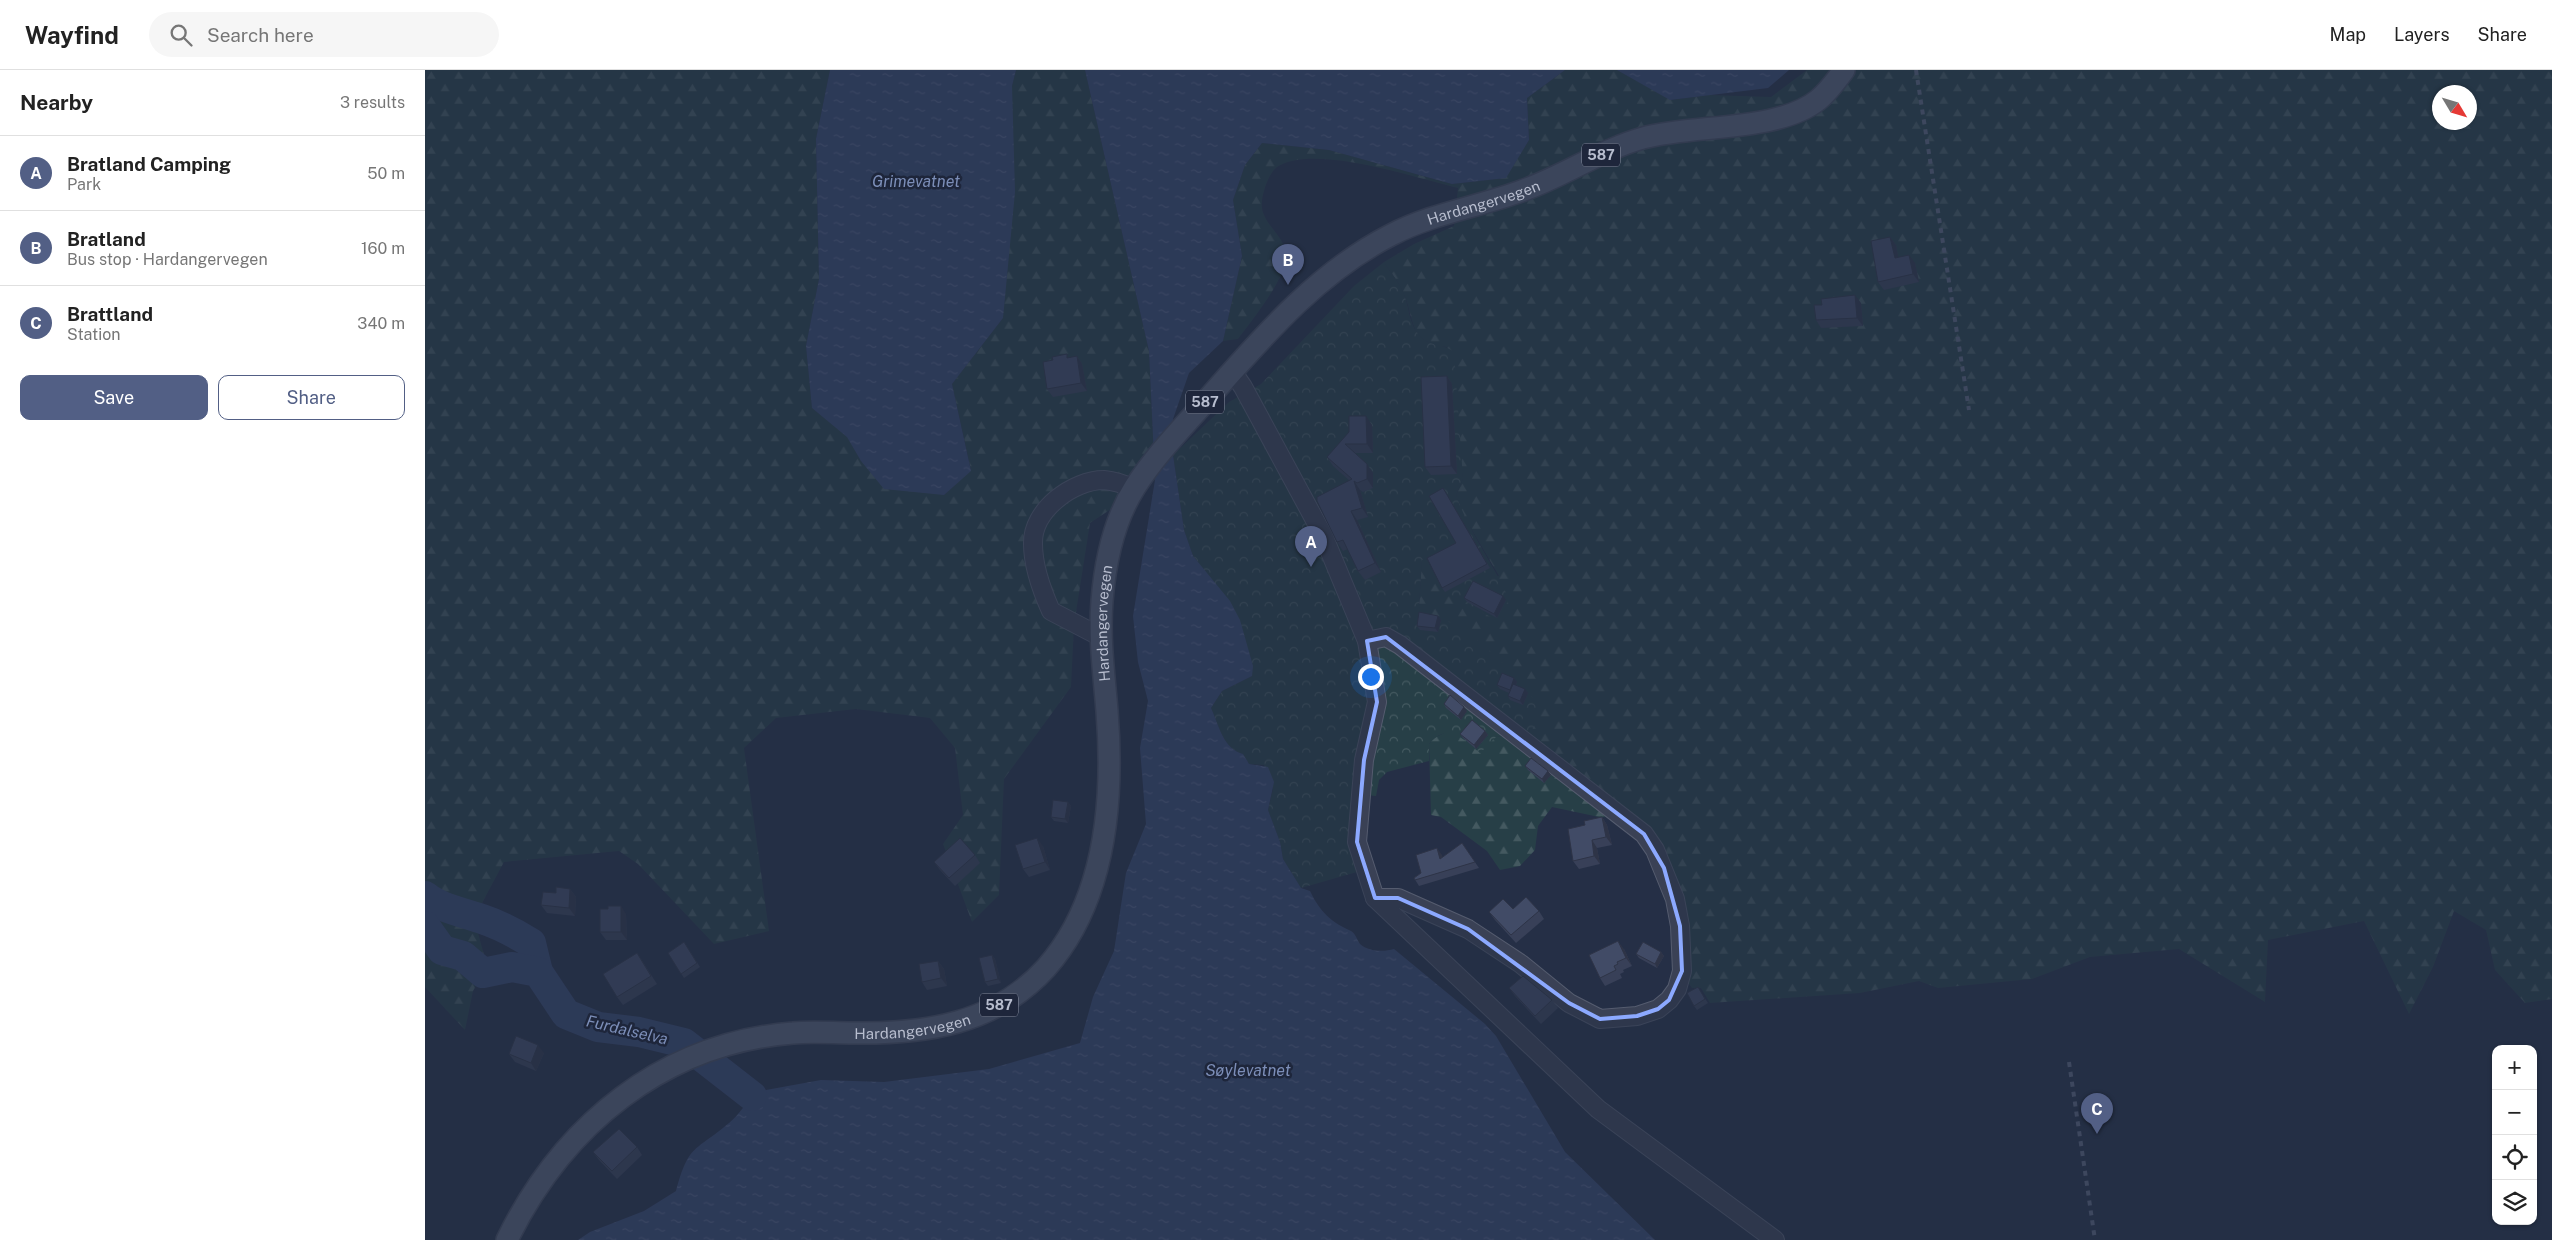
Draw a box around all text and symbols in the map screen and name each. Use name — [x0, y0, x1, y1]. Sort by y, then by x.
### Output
search box — [149, 12, 499, 57]
text: Wayfind — [25, 21, 119, 49]
icon: search — [167, 21, 195, 49]
text: Search here — [207, 24, 314, 46]
text: Map — [2330, 24, 2366, 45]
text: Layers — [2394, 24, 2450, 45]
text: Share — [2478, 24, 2527, 45]
north arrow — [2432, 85, 2477, 130]
text: Nearby — [20, 90, 93, 115]
text: 3 results — [340, 93, 405, 112]
road number: 587 — [1582, 144, 1620, 166]
text: Bratland Camping — [67, 153, 231, 175]
text: A — [30, 164, 42, 183]
text: 50 m — [367, 164, 405, 183]
water label: Grimevatnet — [872, 172, 960, 191]
text: Park — [67, 175, 101, 194]
street label: Hardangervegen — [1425, 176, 1542, 228]
text: Bratland — [67, 228, 146, 250]
text: B — [31, 239, 41, 258]
text: 160 m — [361, 239, 405, 258]
pin: B — [1272, 244, 1304, 285]
text: Bus stop · Hardangervegen — [67, 250, 268, 269]
text: Brattland — [67, 303, 153, 325]
text: C — [30, 314, 42, 333]
text: 340 m — [357, 314, 405, 333]
text: Station — [67, 325, 121, 344]
button: Save — [20, 375, 208, 420]
button: Share — [218, 375, 405, 420]
road number: 587 — [1186, 391, 1224, 414]
pin: A — [1295, 526, 1327, 567]
street label: Hardangervegen — [1093, 564, 1115, 682]
your location — [1358, 664, 1384, 690]
road number: 587 — [980, 994, 1018, 1016]
street label: Hardangervegen — [854, 1010, 973, 1042]
water label: Furdalselva — [584, 1011, 670, 1049]
map controls — [2492, 1045, 2537, 1225]
button: + — [2492, 1045, 2537, 1090]
water label: Søylevatnet — [1205, 1061, 1291, 1080]
button: − — [2492, 1090, 2537, 1135]
pin: C — [2081, 1093, 2113, 1134]
button: locate — [2492, 1135, 2537, 1180]
button: layers — [2492, 1180, 2537, 1225]

